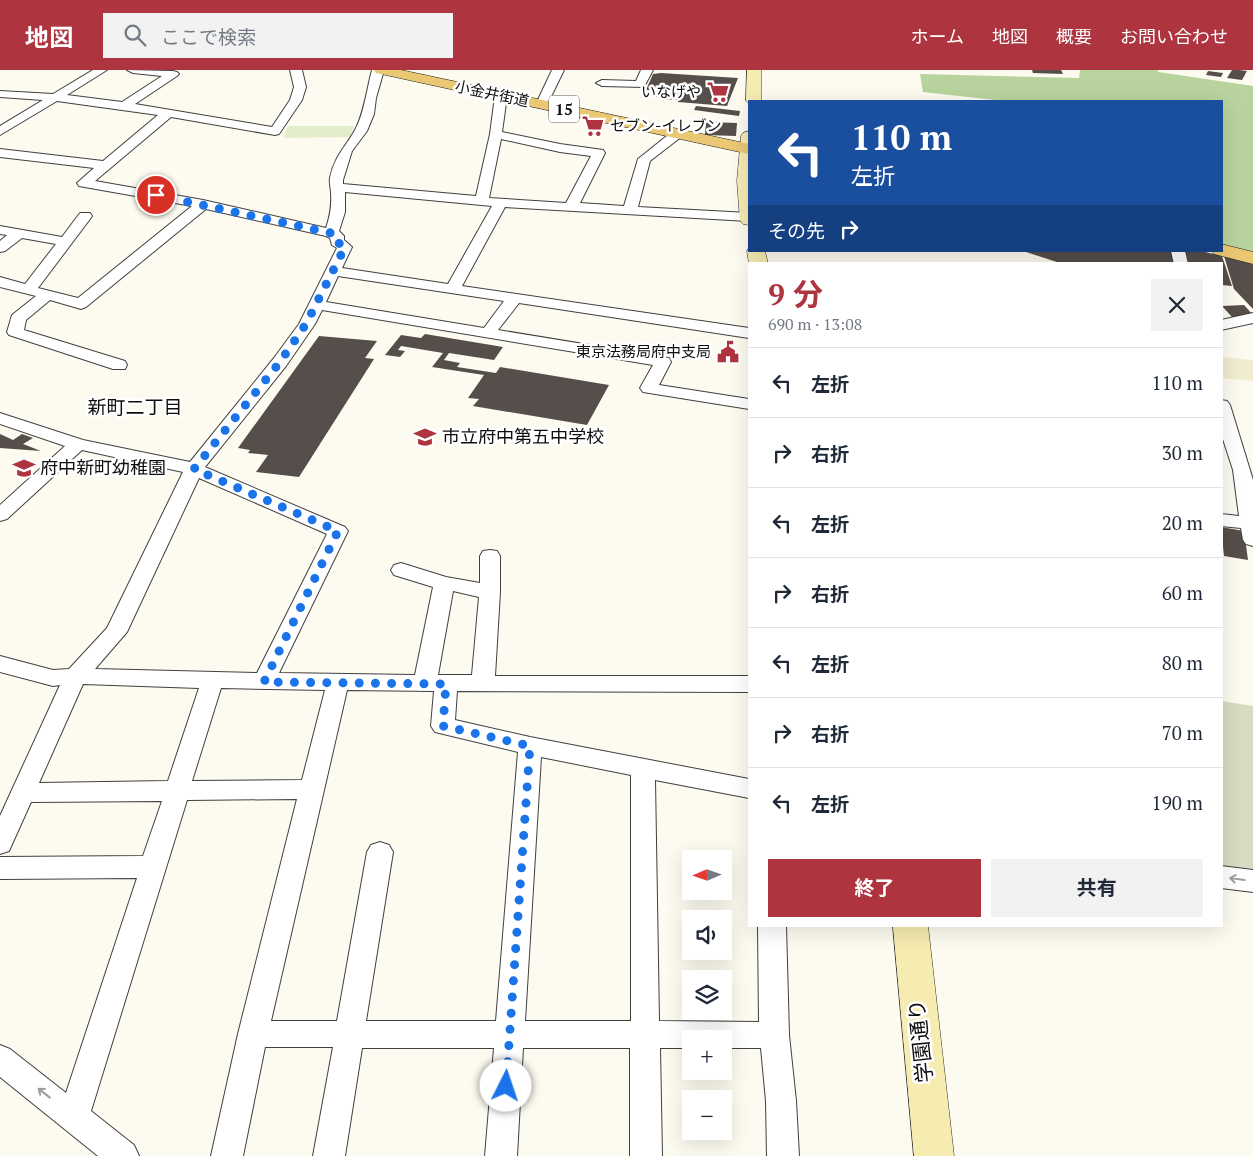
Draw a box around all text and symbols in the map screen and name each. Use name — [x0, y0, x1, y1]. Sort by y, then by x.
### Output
search box — [103, 13, 453, 58]
text: 地図 — [25, 21, 73, 53]
icon: search — [121, 21, 149, 49]
text: ここで検索 — [161, 24, 256, 49]
text: ホーム — [911, 24, 964, 48]
text: 地図 — [992, 24, 1028, 48]
text: 概要 — [1056, 24, 1092, 48]
text: お問い合わせ — [1120, 24, 1228, 48]
street label: 小金井街道 — [453, 75, 531, 111]
supermarket icon: いなげや — [705, 79, 731, 105]
place label: いなげや — [641, 81, 701, 101]
road number: 15 — [549, 96, 579, 122]
supermarket icon: セブン-イレブン — [580, 113, 606, 139]
text: 110 m — [851, 114, 952, 160]
place label: セブン-イレブン — [610, 115, 721, 135]
icon: left — [768, 120, 833, 185]
text: 左折 — [851, 161, 895, 190]
pin — [135, 174, 177, 216]
icon: arrive — [142, 181, 170, 209]
icon: right — [835, 215, 863, 243]
text: その先 — [768, 218, 825, 243]
text: 9 分 — [768, 274, 823, 314]
button: close — [1151, 279, 1203, 331]
text: 690 m · 13:08 — [768, 313, 862, 335]
public building icon: 東京法務局府中支局 — [715, 339, 741, 365]
place label: 東京法務局府中支局 — [576, 341, 711, 361]
icon: left — [768, 369, 796, 397]
text: 110 m — [1152, 370, 1203, 395]
text: 左折 — [811, 371, 849, 396]
district label: 新町二丁目 — [87, 394, 183, 419]
school or university icon: 市立府中第五中学校 — [412, 424, 438, 450]
place label: 市立府中第五中学校 — [442, 424, 604, 448]
icon: right — [768, 439, 796, 467]
text: 30 m — [1162, 440, 1203, 465]
text: 右折 — [811, 441, 849, 466]
school or university icon: 府中新町幼稚園 — [11, 455, 37, 481]
place label: 府中新町幼稚園 — [40, 455, 166, 479]
icon: left — [768, 509, 796, 537]
text: 20 m — [1162, 510, 1203, 535]
text: 左折 — [811, 511, 849, 536]
icon: right — [768, 579, 796, 607]
text: 60 m — [1162, 580, 1203, 605]
text: 右折 — [811, 581, 849, 606]
icon: left — [768, 649, 796, 677]
text: 80 m — [1162, 650, 1203, 675]
text: 左折 — [811, 651, 849, 676]
icon: right — [768, 719, 796, 747]
text: 70 m — [1162, 720, 1203, 745]
text: 右折 — [811, 721, 849, 746]
icon: left — [768, 789, 796, 817]
text: 190 m — [1152, 790, 1203, 815]
text: 左折 — [811, 791, 849, 816]
north arrow — [682, 850, 732, 900]
map controls — [682, 850, 732, 1140]
button: 終了 — [768, 859, 981, 917]
button: 共有 — [991, 859, 1203, 917]
one-way arrow — [1229, 874, 1245, 884]
button: sound — [682, 910, 732, 960]
button: layers — [682, 970, 732, 1020]
street label: 学園通り — [902, 998, 938, 1084]
button: + — [682, 1030, 732, 1080]
position arrow — [479, 1059, 531, 1111]
one-way arrow — [38, 1087, 51, 1098]
button: − — [682, 1090, 732, 1140]

